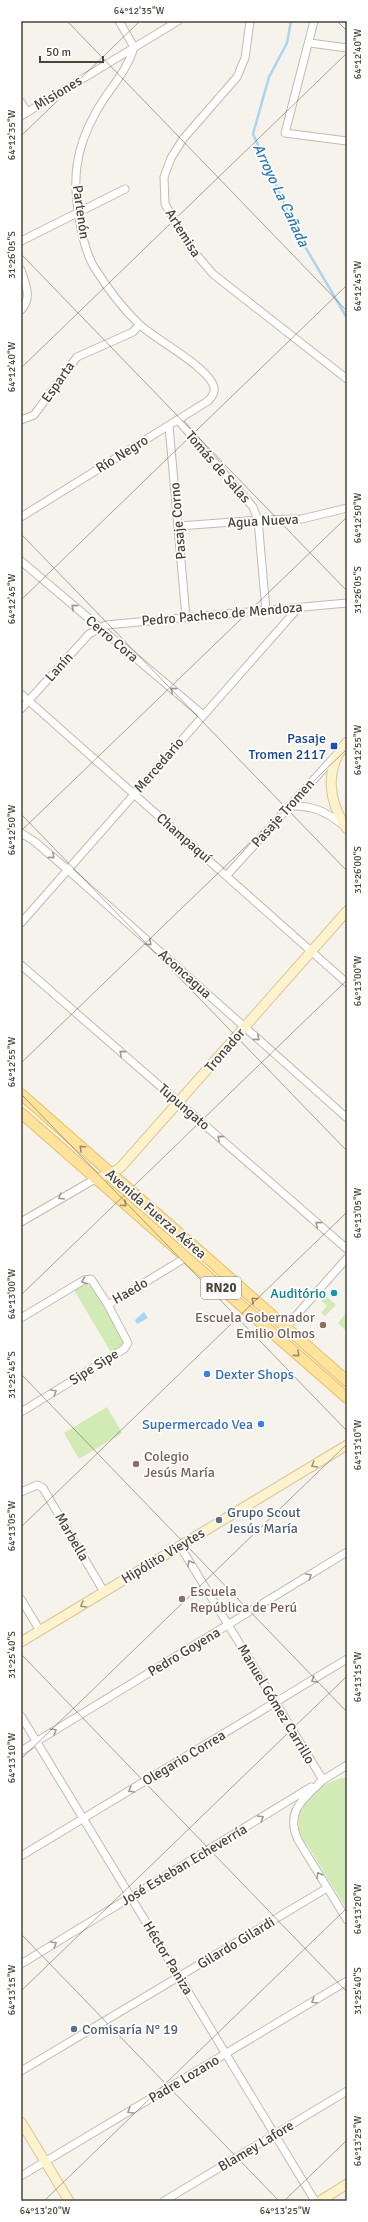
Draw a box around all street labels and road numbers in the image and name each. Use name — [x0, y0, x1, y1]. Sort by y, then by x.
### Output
street label: Misiones — [31, 72, 85, 114]
street label: Partenón — [69, 184, 93, 240]
street label: Artemisa — [161, 206, 205, 260]
street label: Esparta — [38, 358, 78, 406]
street label: Tomás de Salas — [182, 427, 254, 507]
street label: Río Negro — [93, 431, 151, 477]
street label: Pasaje Corno — [166, 482, 190, 560]
street label: Agua Nueva — [227, 511, 299, 531]
street label: Pedro Pacheco de Mendoza — [141, 599, 303, 629]
street label: Cerro Cora — [82, 612, 142, 666]
street label: Lanín — [42, 649, 76, 685]
street label: Mercedario — [130, 734, 188, 796]
street label: Pasaje Tromen — [248, 775, 318, 851]
street label: Champaquí — [153, 809, 215, 867]
street label: Aconcagua — [155, 946, 215, 1002]
street label: Tronador — [201, 1024, 249, 1076]
street label: Tupungato — [155, 1080, 213, 1134]
street label: Avenida Fuerza Aérea — [102, 1166, 210, 1262]
street label: Haedo — [109, 1274, 151, 1308]
road number: RN20 — [201, 1277, 241, 1299]
street label: Sipe Sipe — [66, 1345, 122, 1389]
street label: Marbella — [51, 1510, 93, 1564]
street label: Hipólito Vieytes — [118, 1524, 208, 1588]
street label: Pedro Goyena — [145, 1624, 223, 1680]
street label: Manuel Gómez Carrillo — [234, 1641, 318, 1767]
street label: Olegario Correa — [139, 1727, 229, 1789]
street label: José Esteban Echeverría — [118, 1821, 250, 1909]
street label: Gilardo Gilardi — [194, 1913, 278, 1973]
street label: Héctor Paniza — [139, 1918, 197, 1998]
street label: Padre Lozano — [146, 2051, 222, 2107]
street label: Blamey Lafore — [215, 2117, 297, 2175]

